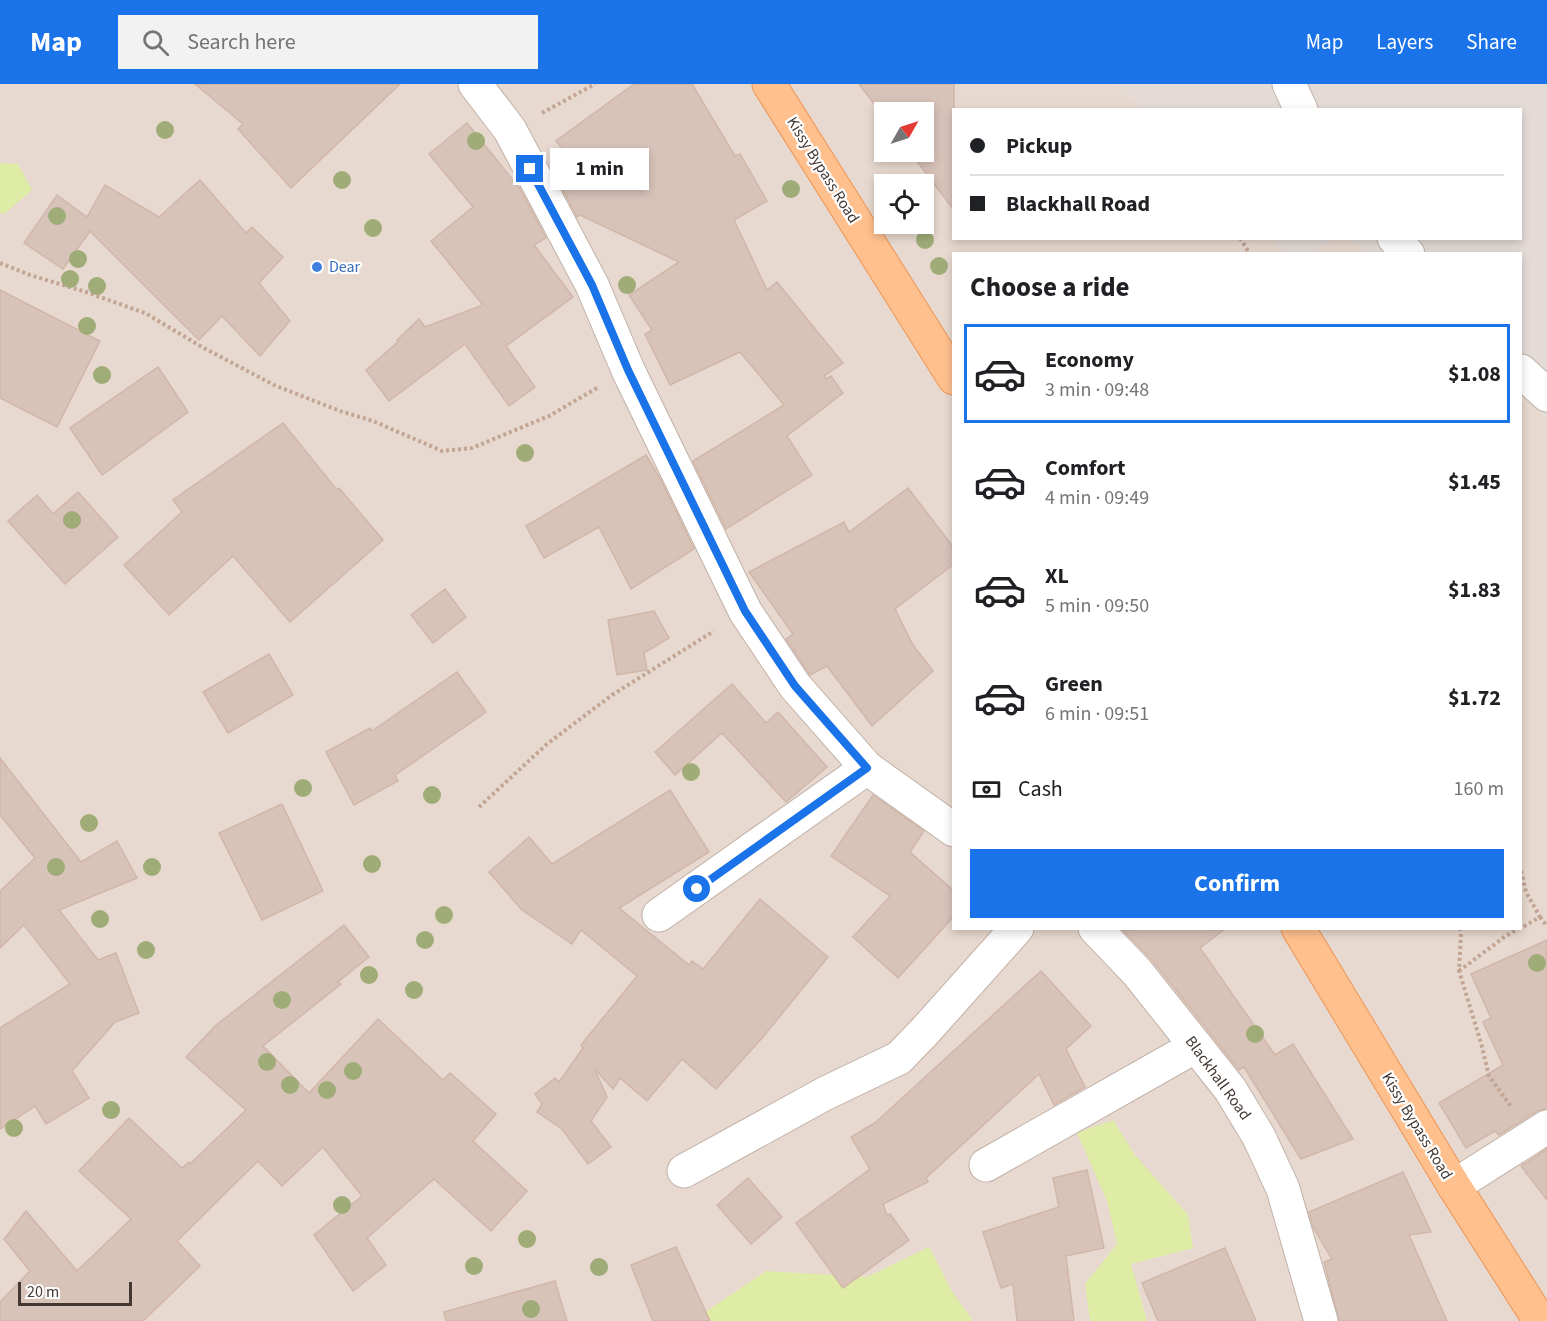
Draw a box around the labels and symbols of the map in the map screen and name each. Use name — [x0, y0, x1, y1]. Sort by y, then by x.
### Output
north arrow — [874, 102, 934, 162]
street label: Kissy Bypass Road — [781, 113, 865, 227]
callout: 1 min — [551, 148, 650, 190]
route end — [516, 155, 543, 182]
place label: Dear — [329, 256, 361, 278]
marker: Dear — [310, 260, 324, 274]
route start — [683, 875, 710, 902]
street label: Blackhall Road — [1180, 1031, 1256, 1125]
street label: Kissy Bypass Road — [1376, 1068, 1458, 1184]
scale bar — [18, 1279, 132, 1306]

